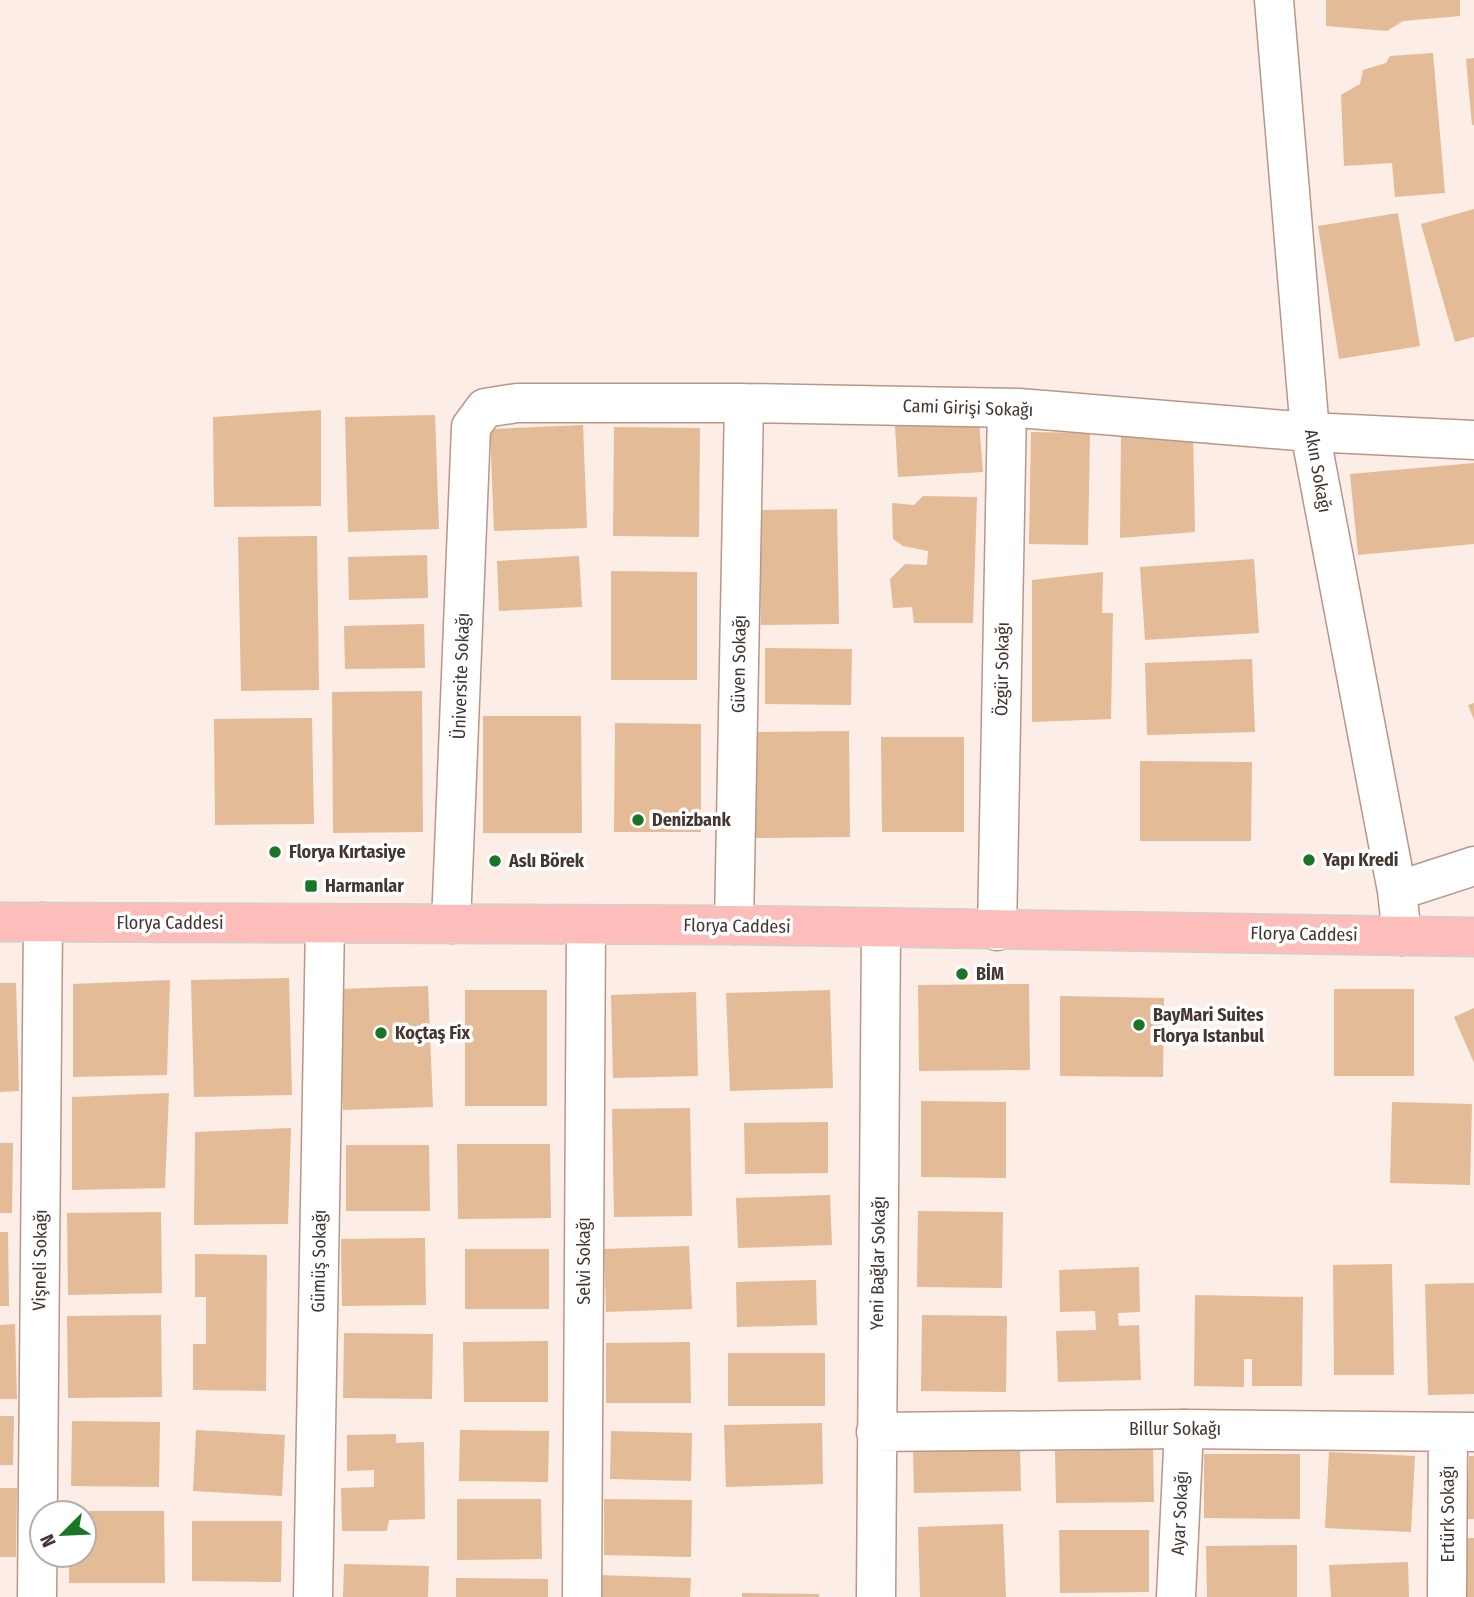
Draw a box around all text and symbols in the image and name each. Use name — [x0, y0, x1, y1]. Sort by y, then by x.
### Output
street label: Cami Girişi Sokağı — [902, 395, 1034, 421]
street label: Akın Sokağı — [1300, 428, 1336, 514]
street label: Üniversite Sokağı — [448, 612, 474, 740]
street label: Güven Sokağı — [727, 615, 751, 713]
street label: Özgür Sokağı — [990, 622, 1014, 716]
place label: Denizbank — [652, 809, 731, 831]
marker: Denizbank — [630, 812, 646, 828]
place label: Florya Kırtasiye — [289, 841, 406, 863]
marker: Florya Kırtasiye — [267, 844, 283, 860]
place label: Yapı Kredi — [1322, 849, 1398, 871]
place label: Aslı Börek — [508, 850, 585, 872]
marker: Yapı Kredi — [1301, 852, 1317, 868]
marker: Aslı Börek — [487, 853, 503, 869]
place label: Harmanlar — [325, 875, 404, 897]
marker: Harmanlar — [303, 878, 319, 894]
street label: Florya Caddesi — [116, 912, 224, 934]
street label: Florya Caddesi — [683, 914, 791, 938]
street label: Florya Caddesi — [1250, 922, 1358, 946]
place label: BİM — [976, 963, 1004, 985]
marker: BİM — [954, 966, 970, 982]
place label: BayMari Suites Florya Istanbul — [1153, 1004, 1264, 1047]
marker: BayMari Suites Florya Istanbul — [1131, 1017, 1147, 1033]
place label: Koçtaş Fix — [395, 1022, 470, 1044]
marker: Koçtaş Fix — [373, 1025, 389, 1041]
street label: Yeni Bağlar Sokağı — [866, 1196, 890, 1330]
street label: Vişneli Sokağı — [28, 1209, 52, 1311]
street label: Gümüş Sokağı — [307, 1209, 331, 1313]
street label: Selvi Sokağı — [573, 1217, 595, 1305]
street label: Billur Sokağı — [1129, 1418, 1221, 1440]
street label: Ertürk Sokağı — [1437, 1466, 1459, 1562]
street label: Ayar Sokağı — [1167, 1470, 1193, 1556]
north arrow — [28, 1499, 98, 1569]
text: N — [35, 1531, 61, 1551]

